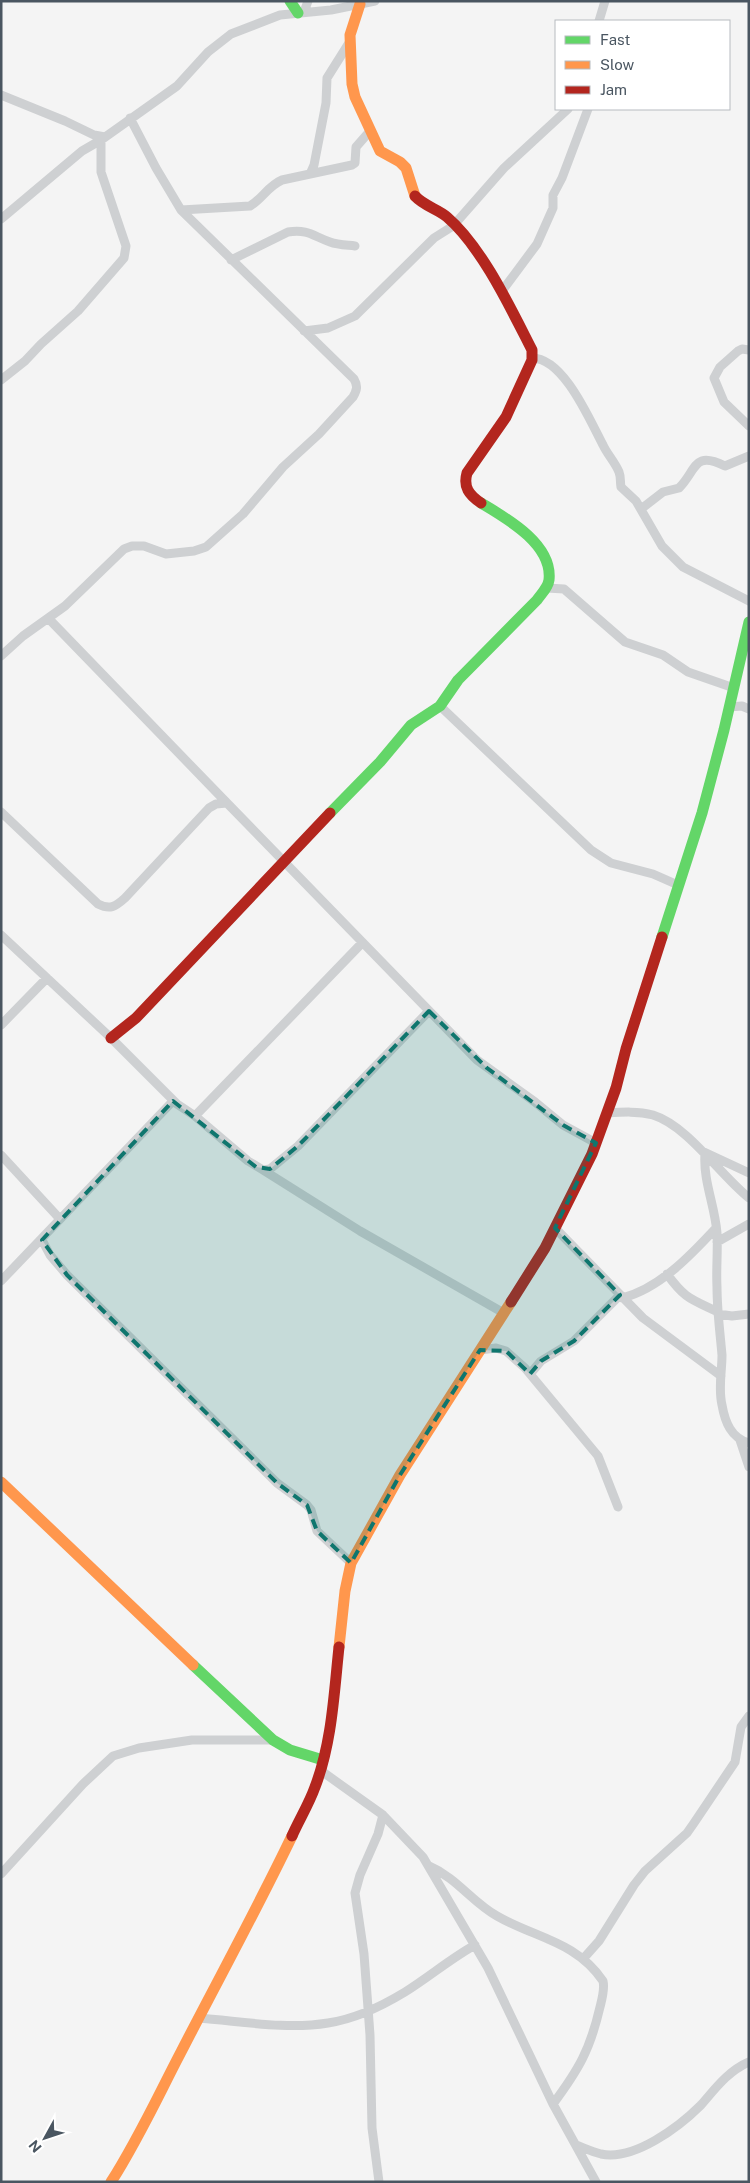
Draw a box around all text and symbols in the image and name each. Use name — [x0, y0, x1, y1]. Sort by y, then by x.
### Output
legend — [555, 20, 730, 110]
text: Fast — [600, 31, 630, 48]
text: Slow — [600, 56, 635, 73]
text: Jam — [600, 81, 627, 98]
north arrow — [20, 2113, 70, 2163]
text: N — [25, 2137, 45, 2156]

